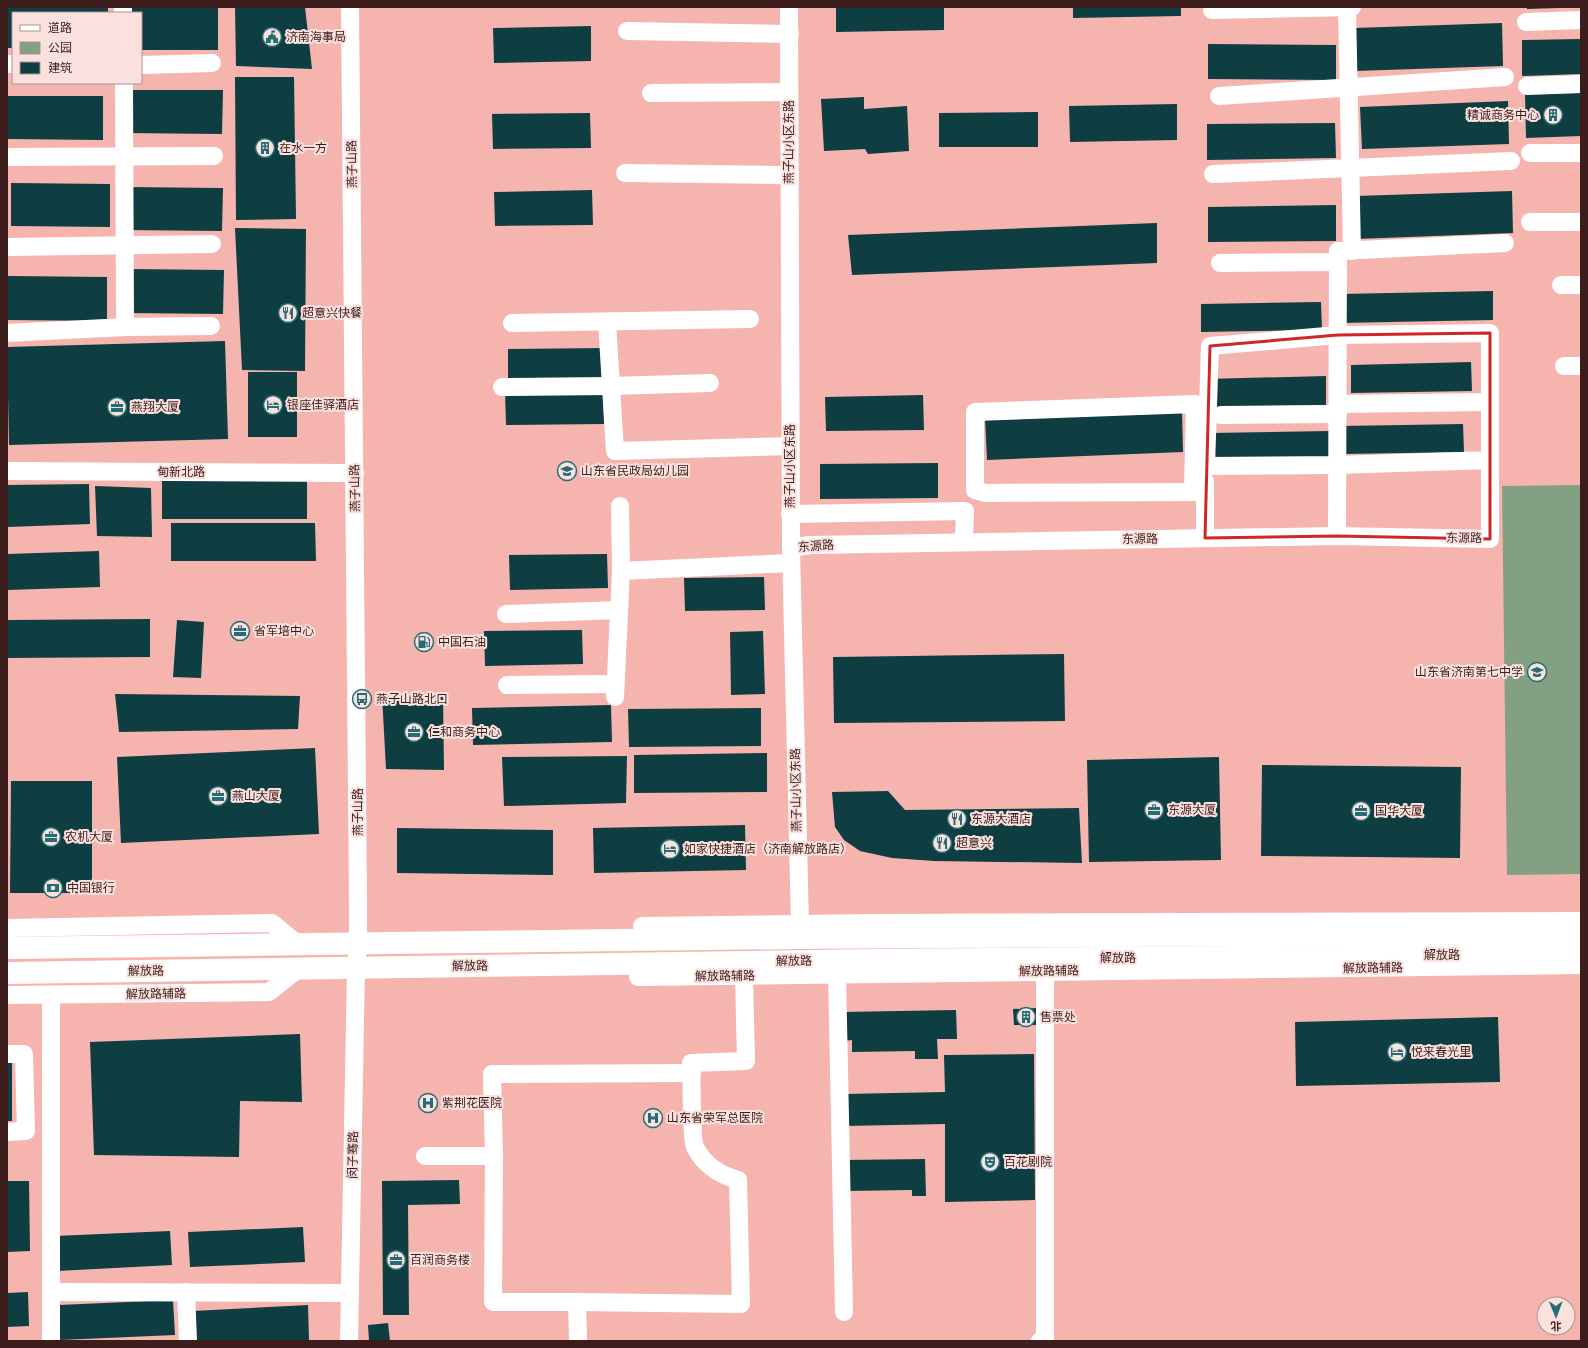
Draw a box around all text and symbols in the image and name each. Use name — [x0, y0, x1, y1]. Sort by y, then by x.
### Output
legend — [12, 12, 142, 84]
text: 道路 — [48, 21, 72, 35]
public building icon: 济南海事局 — [261, 26, 283, 48]
place label: 济南海事局 — [286, 30, 346, 44]
text: 公园 — [48, 41, 72, 55]
text: 建筑 — [48, 61, 72, 75]
street label: 燕子山小区东路 — [782, 100, 796, 184]
building icon: 精诚商务中心 — [1542, 104, 1564, 126]
place label: 精诚商务中心 — [1467, 108, 1539, 122]
building icon: 在水一方 — [254, 137, 276, 159]
street label: 燕子山路 — [345, 140, 359, 188]
place label: 在水一方 — [279, 141, 327, 155]
restaurant icon: 超意兴快餐 — [277, 302, 299, 324]
place label: 超意兴快餐 — [302, 306, 362, 320]
hotel icon: 银座佳驿酒店 — [262, 394, 284, 416]
office icon: 燕翔大厦 — [106, 396, 128, 418]
place label: 银座佳驿酒店 — [287, 398, 359, 412]
place label: 燕翔大厦 — [131, 400, 179, 414]
street label: 燕子山小区东路 — [783, 424, 797, 508]
school or university icon: 山东省民政局幼儿园 — [556, 460, 578, 482]
street label: 燕子山路 — [348, 464, 362, 512]
place label: 山东省民政局幼儿园 — [581, 464, 689, 478]
street label: 甸新北路 — [157, 465, 205, 479]
street label: 东源路 — [1446, 531, 1482, 545]
street label: 东源路 — [1122, 532, 1158, 546]
street label: 东源路 — [798, 538, 834, 554]
office icon: 省军培中心 — [229, 620, 251, 642]
place label: 省军培中心 — [254, 624, 314, 638]
fuel station icon: 中国石油 — [413, 631, 435, 653]
place label: 中国石油 — [438, 635, 486, 649]
school or university icon: 山东省济南第七中学 — [1526, 661, 1548, 683]
place label: 山东省济南第七中学 — [1415, 665, 1523, 679]
bus stop icon: 燕子山路北口 — [351, 688, 373, 710]
place label: 燕子山路北口 — [376, 692, 448, 706]
office icon: 仁和商务中心 — [403, 721, 425, 743]
place label: 仁和商务中心 — [428, 725, 500, 739]
street label: 燕子山小区东路 — [788, 748, 804, 832]
office icon: 燕山大厦 — [207, 785, 229, 807]
street label: 燕子山路 — [351, 788, 365, 836]
place label: 燕山大厦 — [232, 789, 280, 803]
office icon: 东源大厦 — [1143, 799, 1165, 821]
office icon: 国华大厦 — [1350, 800, 1372, 822]
place label: 东源大厦 — [1168, 803, 1216, 817]
place label: 国华大厦 — [1375, 804, 1423, 818]
restaurant icon: 东源大酒店 — [946, 808, 968, 830]
place label: 东源大酒店 — [971, 812, 1031, 826]
office icon: 农机大厦 — [40, 826, 62, 848]
place label: 农机大厦 — [65, 830, 113, 844]
restaurant icon: 超意兴 — [931, 832, 953, 854]
place label: 超意兴 — [956, 836, 992, 850]
hotel icon: 如家快捷酒店（济南解放路店） — [659, 838, 681, 860]
place label: 如家快捷酒店（济南解放路店） — [684, 842, 852, 856]
bank icon: 中国银行 — [42, 877, 64, 899]
place label: 中国银行 — [67, 881, 115, 895]
street label: 解放路 — [1424, 948, 1460, 962]
street label: 解放路 — [1100, 951, 1136, 965]
street label: 解放路 — [776, 954, 812, 968]
street label: 解放路 — [452, 959, 488, 973]
street label: 解放路辅路 — [1343, 960, 1403, 976]
street label: 解放路辅路 — [1019, 963, 1079, 979]
street label: 解放路 — [128, 964, 164, 978]
street label: 解放路辅路 — [695, 968, 755, 984]
street label: 解放路辅路 — [126, 986, 186, 1002]
building icon: 售票处 — [1015, 1006, 1037, 1028]
place label: 售票处 — [1040, 1010, 1076, 1024]
hotel icon: 悦来春光里 — [1386, 1041, 1408, 1063]
place label: 悦来春光里 — [1411, 1045, 1471, 1059]
hospital icon: 紫荆花医院 — [417, 1092, 439, 1114]
place label: 紫荆花医院 — [442, 1096, 502, 1110]
hospital icon: 山东省荣军总医院 — [642, 1107, 664, 1129]
place label: 山东省荣军总医院 — [667, 1111, 763, 1125]
street label: 闵子骞路 — [346, 1131, 360, 1179]
theatre icon: 百花剧院 — [979, 1151, 1001, 1173]
place label: 百花剧院 — [1004, 1155, 1052, 1169]
office icon: 百润商务楼 — [385, 1249, 407, 1271]
place label: 百润商务楼 — [410, 1253, 470, 1267]
north arrow — [1536, 1296, 1576, 1336]
text: 北 — [1551, 1319, 1562, 1332]

